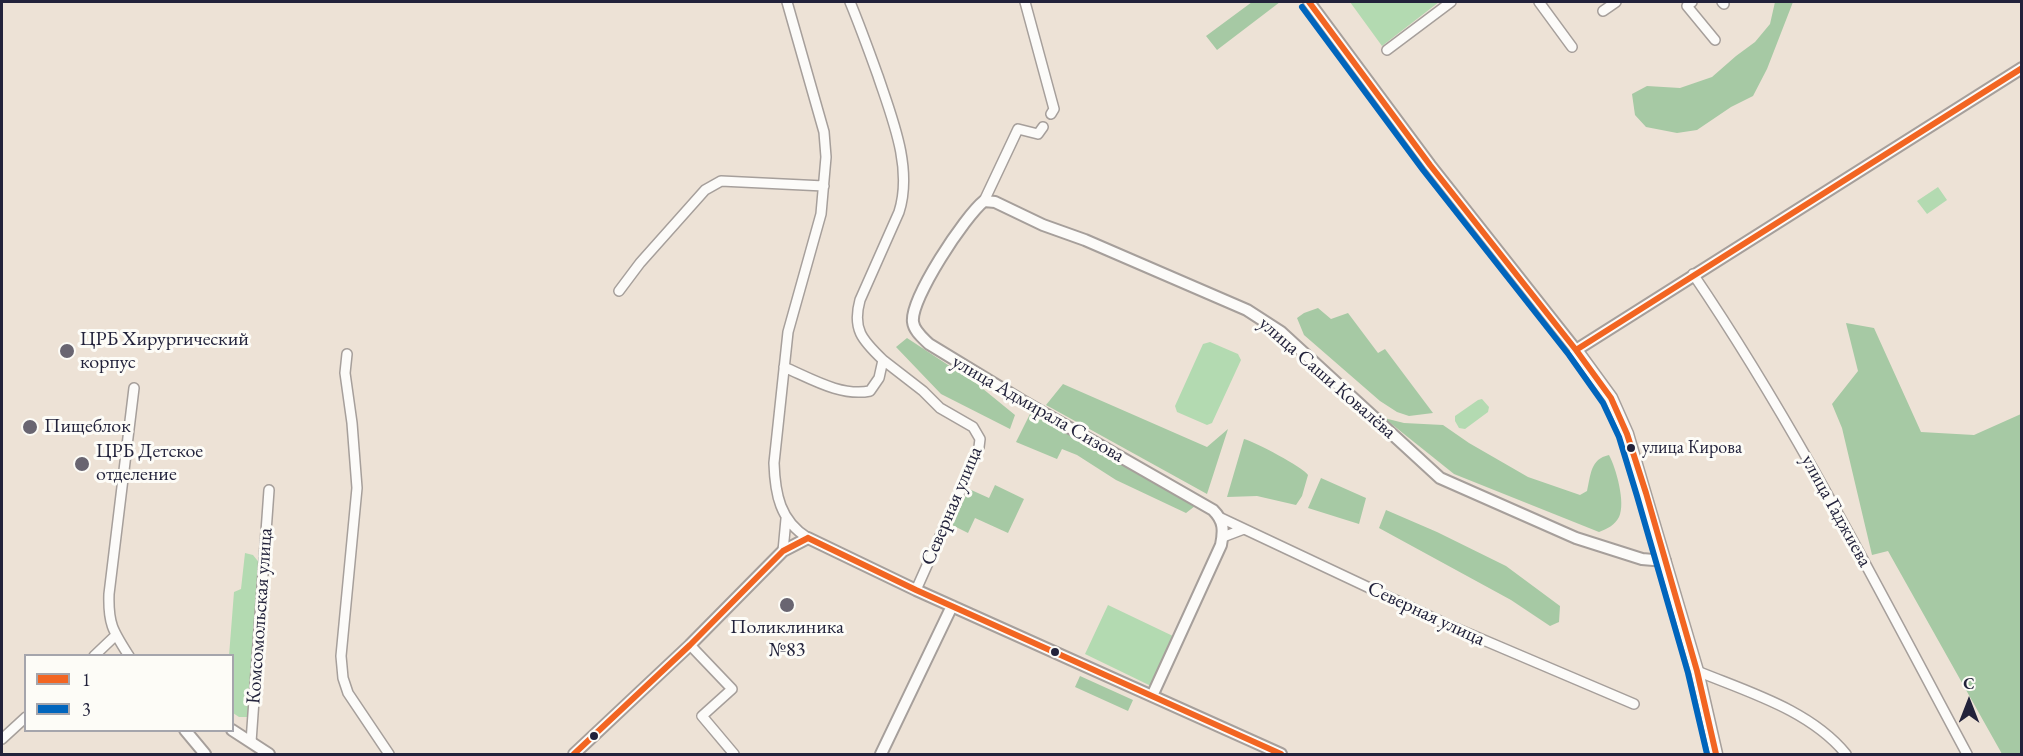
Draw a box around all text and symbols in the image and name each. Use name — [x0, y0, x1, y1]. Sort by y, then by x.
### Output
street label: улица Саши Ковалёва — [1253, 312, 1401, 444]
place label: ЦРБ Хирургический корпус — [80, 328, 249, 375]
marker: ЦРБ Хирургический корпус — [58, 342, 76, 360]
street label: улица Адмирала Сизова — [948, 350, 1128, 468]
place label: Пищеблок — [44, 415, 131, 439]
marker: Пищеблок — [21, 418, 39, 436]
place label: улица Кирова — [1642, 437, 1742, 459]
place label: ЦРБ Детское отделение — [96, 440, 203, 487]
marker: улица Кирова — [1625, 442, 1637, 454]
street label: Северная улица — [916, 443, 988, 569]
street label: улица Гаджиева — [1795, 451, 1877, 571]
marker: ЦРБ Детское отделение — [73, 455, 91, 473]
street label: Комсомольская улица — [242, 527, 278, 705]
street label: Северная улица — [1364, 576, 1488, 652]
marker: Поликлиника №83 — [778, 596, 796, 614]
place label: Поликлиника №83 — [730, 616, 844, 663]
unlabelled marker — [1049, 646, 1061, 658]
legend — [24, 654, 234, 732]
text: 1 — [82, 668, 91, 691]
north arrow — [1939, 672, 1999, 732]
text: С — [1963, 673, 1975, 694]
text: 3 — [82, 698, 91, 721]
unlabelled marker — [588, 730, 600, 742]

